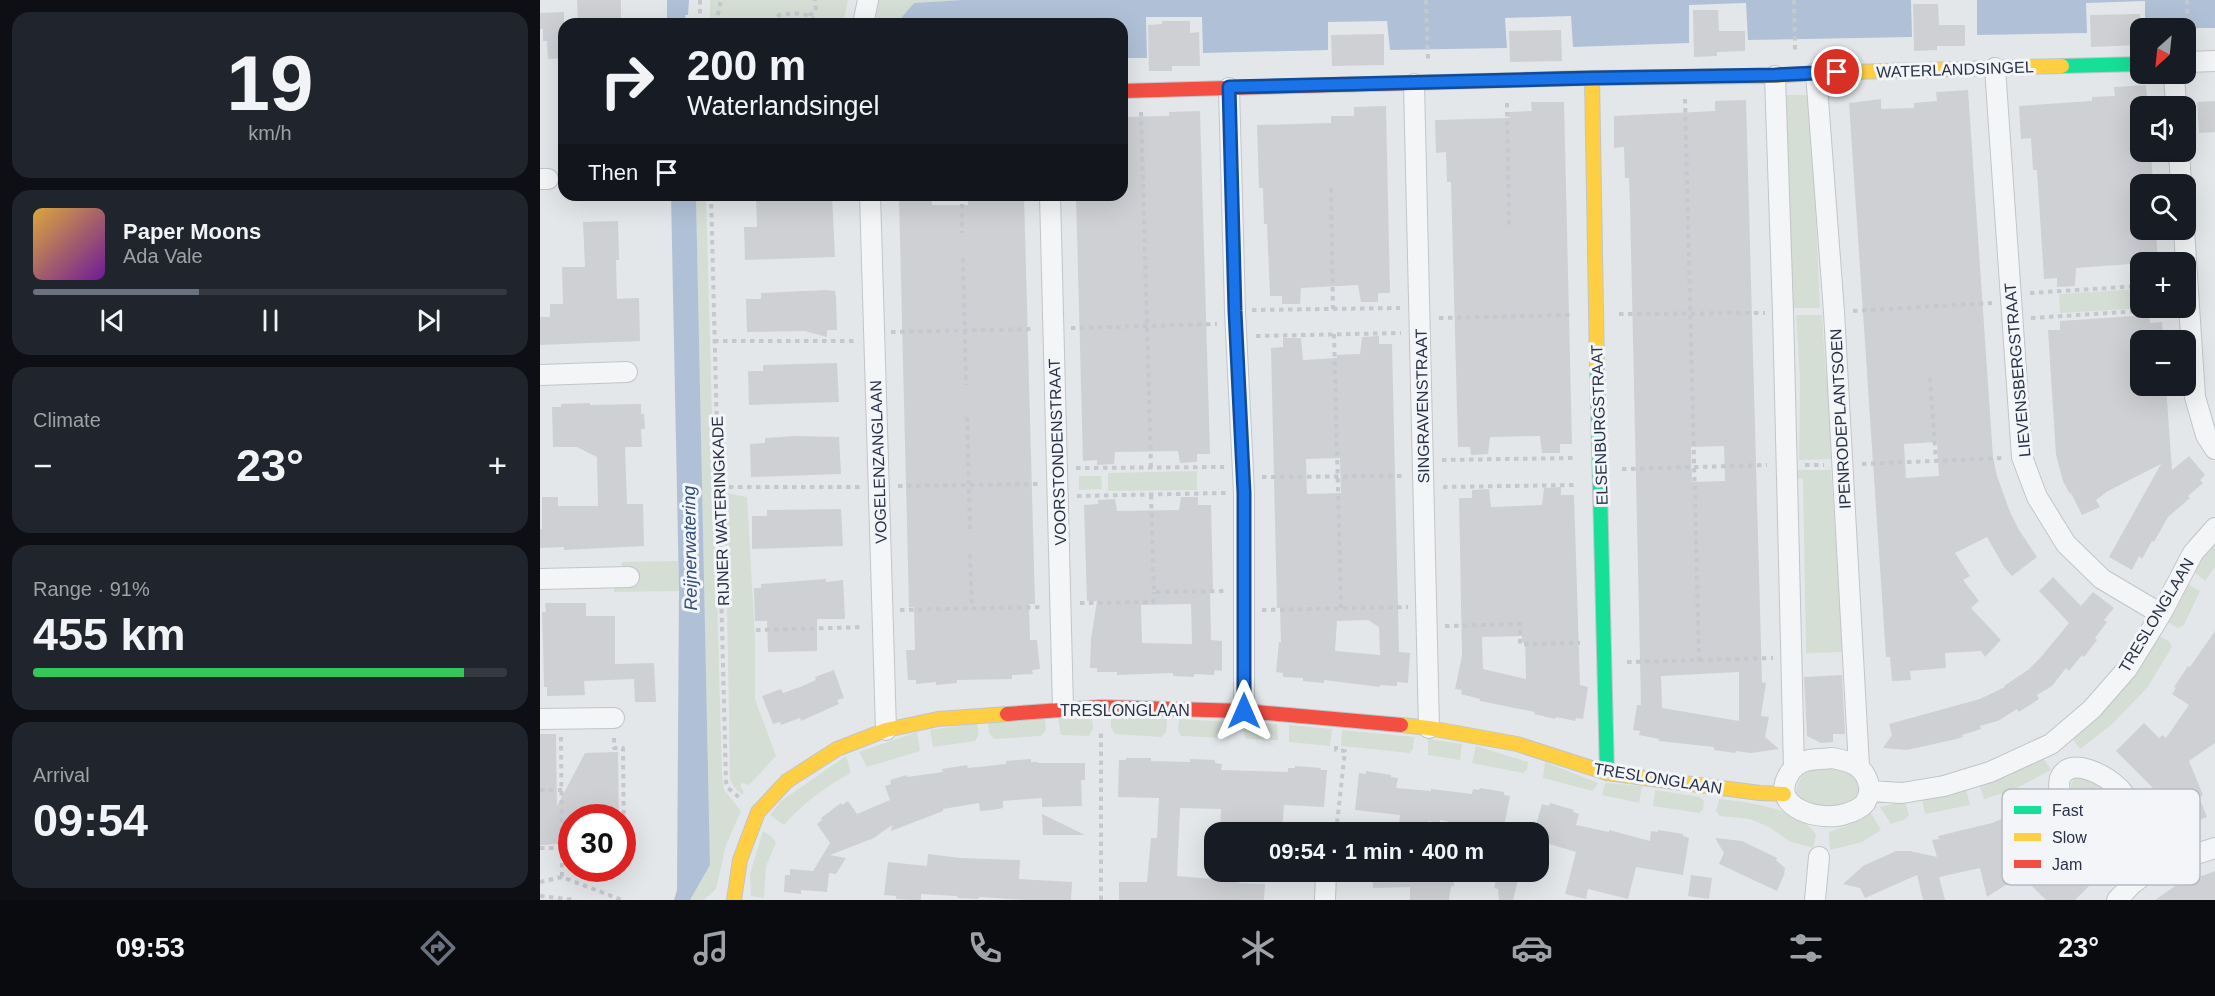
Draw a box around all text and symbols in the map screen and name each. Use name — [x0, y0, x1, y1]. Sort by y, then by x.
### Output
north arrow — [2130, 18, 2196, 84]
map controls — [2130, 18, 2196, 396]
text: 19 — [227, 39, 313, 127]
icon: right — [588, 42, 666, 120]
text: 200 m — [687, 42, 806, 89]
pin — [1811, 46, 1862, 97]
icon: arrive — [1820, 55, 1853, 88]
street label: WATERLANDSINGEL — [1876, 58, 2034, 81]
text: Waterlandsingel — [687, 91, 880, 121]
button: sound — [2130, 96, 2196, 162]
text: km/h — [248, 122, 292, 144]
icon: arrive — [650, 156, 683, 189]
text: Then — [588, 160, 638, 185]
button: search — [2130, 174, 2196, 240]
text: Paper Moons — [123, 219, 261, 244]
text: Ada Vale — [123, 245, 203, 267]
button: + — [2130, 252, 2196, 318]
street label: LIEVENSBERGSTRAAT — [2001, 282, 2034, 458]
icon: previous — [96, 304, 129, 337]
icon: pause — [254, 304, 287, 337]
icon: next — [412, 304, 445, 337]
street label: SINGRAVENSTRAAT — [1413, 328, 1432, 484]
street label: IPENRODEPLANTSOEN — [1827, 328, 1854, 510]
button: − — [2130, 330, 2196, 396]
street label: ELSENBURGSTRAAT — [1588, 344, 1611, 506]
street label: VOORSTONDENSTRAAT — [1046, 358, 1069, 546]
street label: VOGELENZANGLAAN — [867, 380, 890, 544]
text: Climate — [33, 409, 101, 431]
street label: RIJNER WATERINGKADE — [709, 416, 732, 606]
text: 23° — [236, 440, 304, 491]
text: − — [33, 447, 52, 484]
text: + — [488, 447, 507, 484]
water label: Reijnerwatering — [679, 485, 701, 611]
street label: TRESLONGLAAN — [2116, 555, 2197, 675]
text: Range · 91% — [33, 578, 150, 600]
text: 455 km — [33, 609, 186, 660]
position arrow — [1212, 679, 1276, 743]
street label: TRESLONGLAAN — [1060, 702, 1190, 719]
street label: TRESLONGLAAN — [1592, 760, 1723, 797]
text: Arrival — [33, 764, 90, 786]
legend — [2002, 789, 2200, 885]
text: 09:54 — [33, 795, 148, 846]
text: Fast — [2052, 802, 2084, 819]
speed limit sign: 30 — [558, 804, 636, 882]
text: Slow — [2052, 829, 2087, 846]
text: 09:54 · 1 min · 400 m — [1269, 839, 1484, 864]
text: Jam — [2052, 856, 2082, 873]
icon: directions — [417, 927, 459, 969]
icon: music — [690, 927, 732, 969]
icon: phone — [964, 927, 1006, 969]
icon: climate — [1237, 927, 1279, 969]
icon: car — [1511, 927, 1553, 969]
icon: filters — [1785, 927, 1827, 969]
text: 09:53 — [116, 933, 185, 963]
text: 23° — [2058, 933, 2099, 963]

